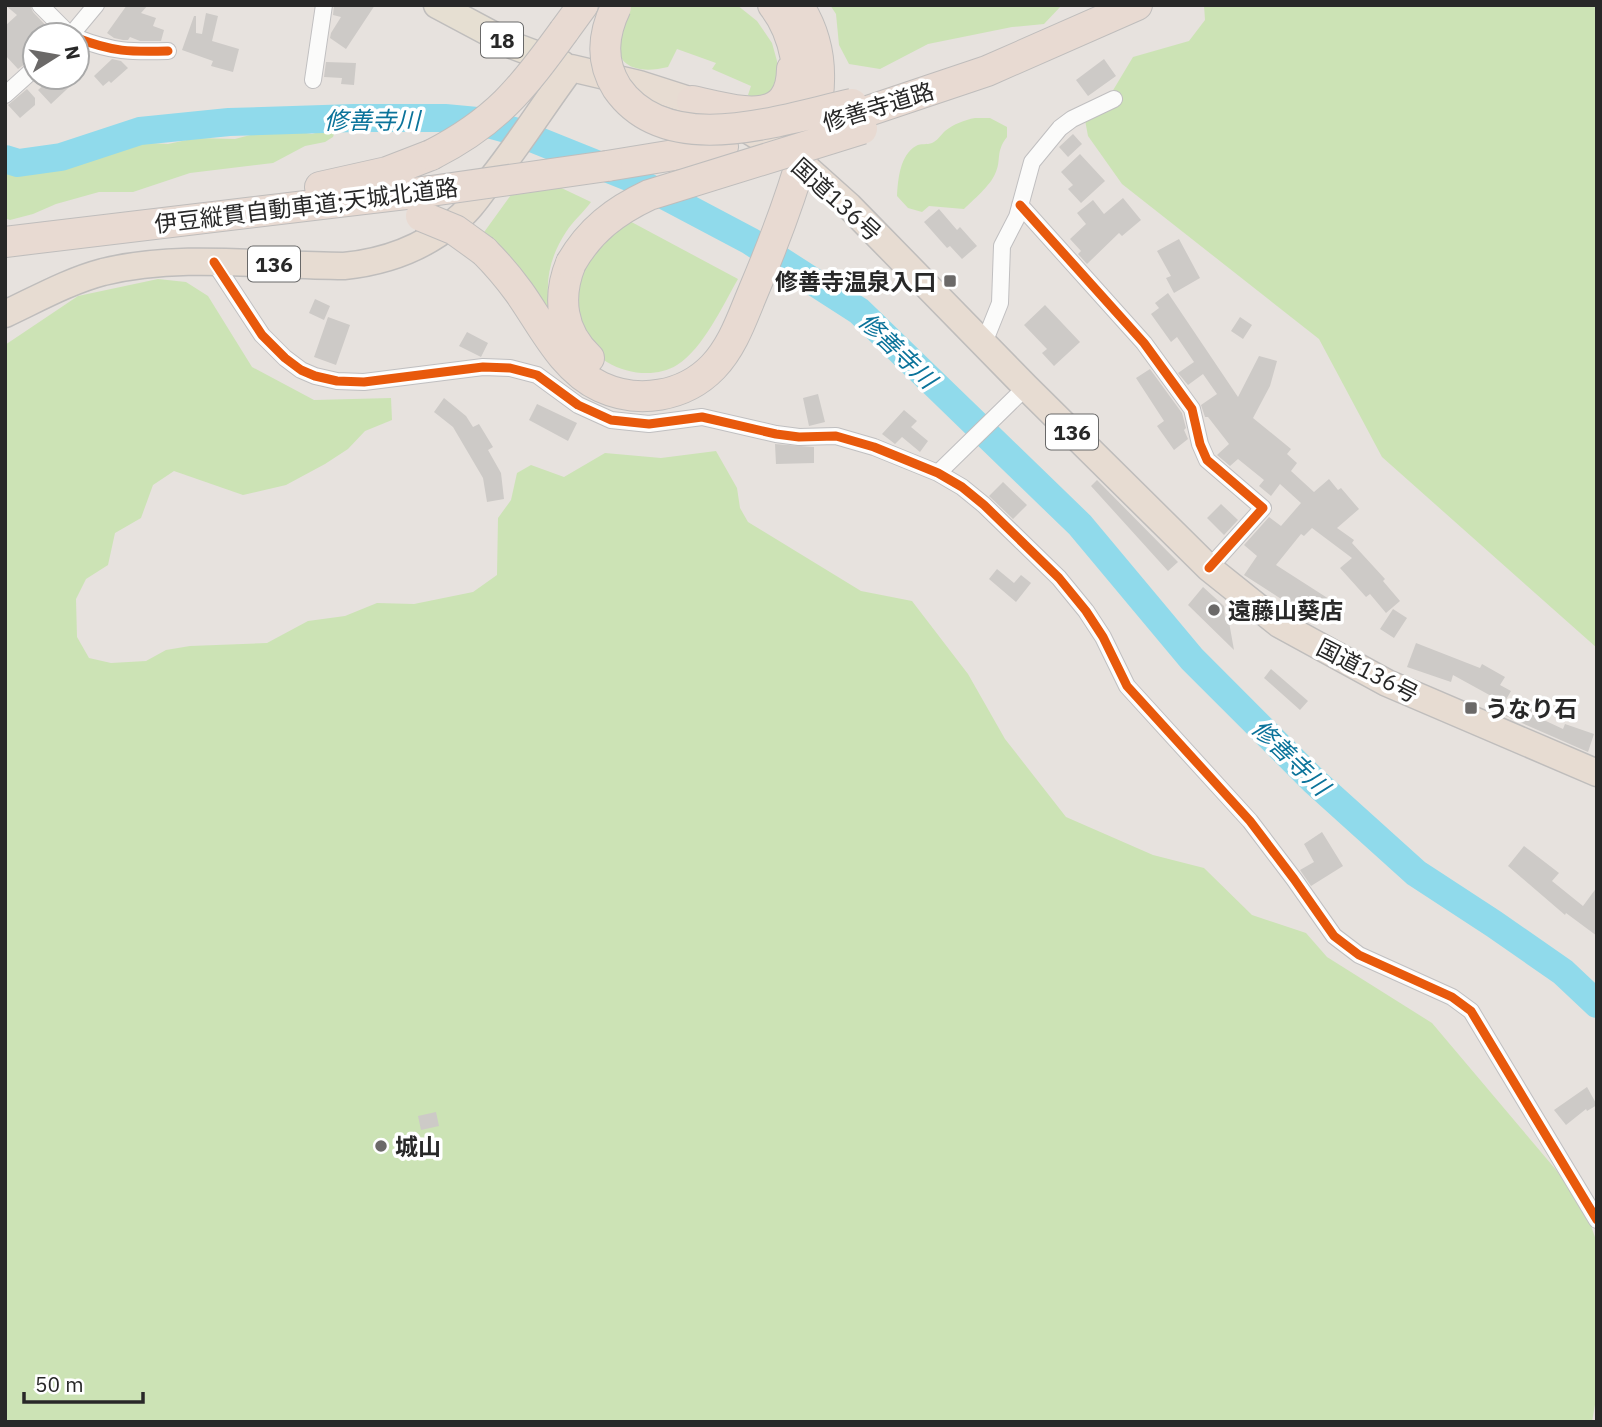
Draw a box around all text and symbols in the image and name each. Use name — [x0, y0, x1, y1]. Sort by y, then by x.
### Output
north arrow — [21, 21, 91, 91]
road number: 18 — [481, 22, 523, 58]
text: N — [60, 44, 86, 62]
street label: 修善寺道路 — [819, 75, 937, 137]
water label: 修善寺川 — [324, 104, 423, 136]
street label: 国道136号 — [786, 151, 888, 247]
street label: 伊豆縦貫自動車道;天城北道路 — [152, 171, 460, 239]
road number: 136 — [248, 246, 300, 282]
place label: 修善寺温泉入口 — [775, 266, 936, 296]
marker: 修善寺温泉入口 — [942, 273, 958, 289]
water label: 修善寺川 — [852, 305, 946, 397]
road number: 136 — [1046, 414, 1098, 450]
place label: 遠藤山葵店 — [1228, 595, 1343, 625]
marker: 遠藤山葵店 — [1206, 602, 1222, 618]
street label: 国道136号 — [1312, 632, 1424, 708]
place label: うなり石 — [1485, 693, 1577, 723]
marker: うなり石 — [1463, 700, 1479, 716]
water label: 修善寺川 — [1245, 712, 1339, 804]
place label: 城山 — [395, 1131, 441, 1161]
marker: 城山 — [373, 1138, 389, 1154]
scale bar — [24, 1360, 144, 1404]
text: 50 m — [35, 1370, 84, 1398]

